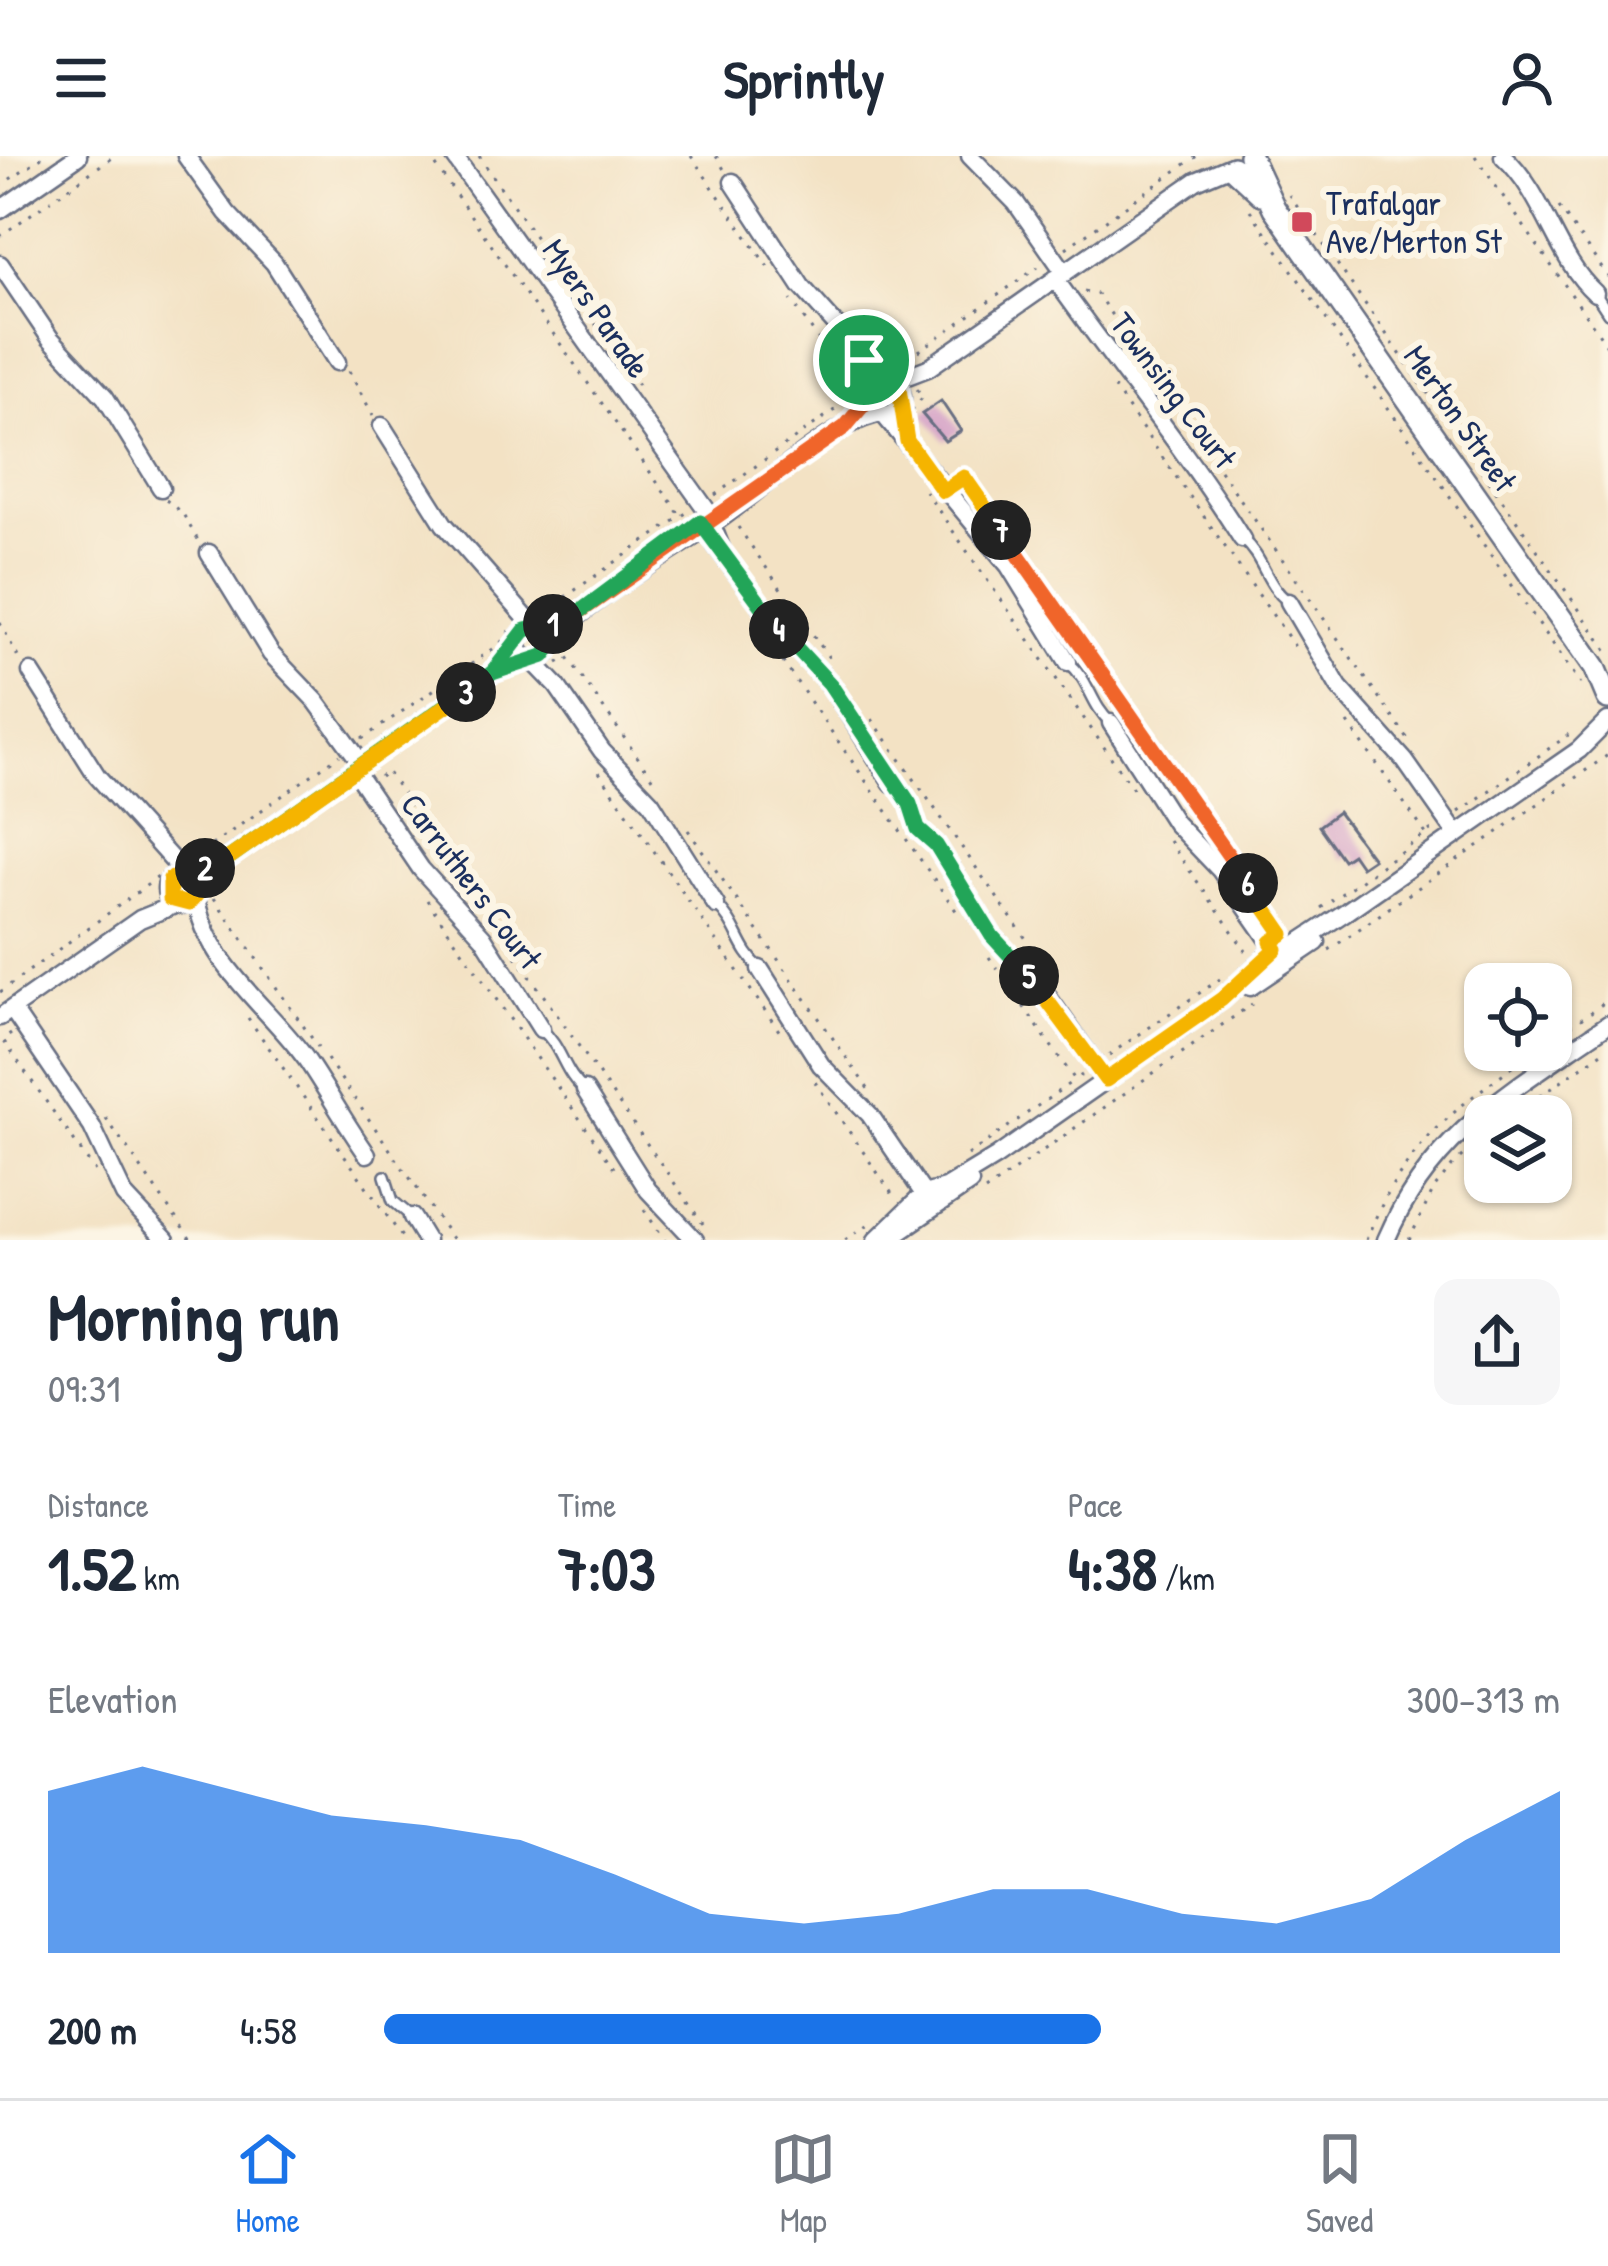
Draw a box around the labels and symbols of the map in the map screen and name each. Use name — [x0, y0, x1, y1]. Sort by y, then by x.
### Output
place label: Trafalgar Ave/Merton St — [1326, 181, 1502, 263]
marker: Trafalgar Ave/Merton St — [1289, 209, 1315, 235]
street label: Myers Parade — [532, 230, 661, 387]
street label: Townsing Court — [1100, 303, 1248, 478]
pin — [813, 309, 915, 411]
street label: Merton Street — [1394, 336, 1528, 501]
pin: 7 — [971, 500, 1031, 560]
pin: 1 — [523, 594, 583, 654]
pin: 4 — [749, 599, 809, 659]
pin: 3 — [436, 662, 496, 722]
street label: Carruthers Court — [391, 784, 553, 978]
pin: 2 — [175, 838, 235, 898]
pin: 6 — [1218, 853, 1278, 913]
pin: 5 — [999, 946, 1059, 1006]

